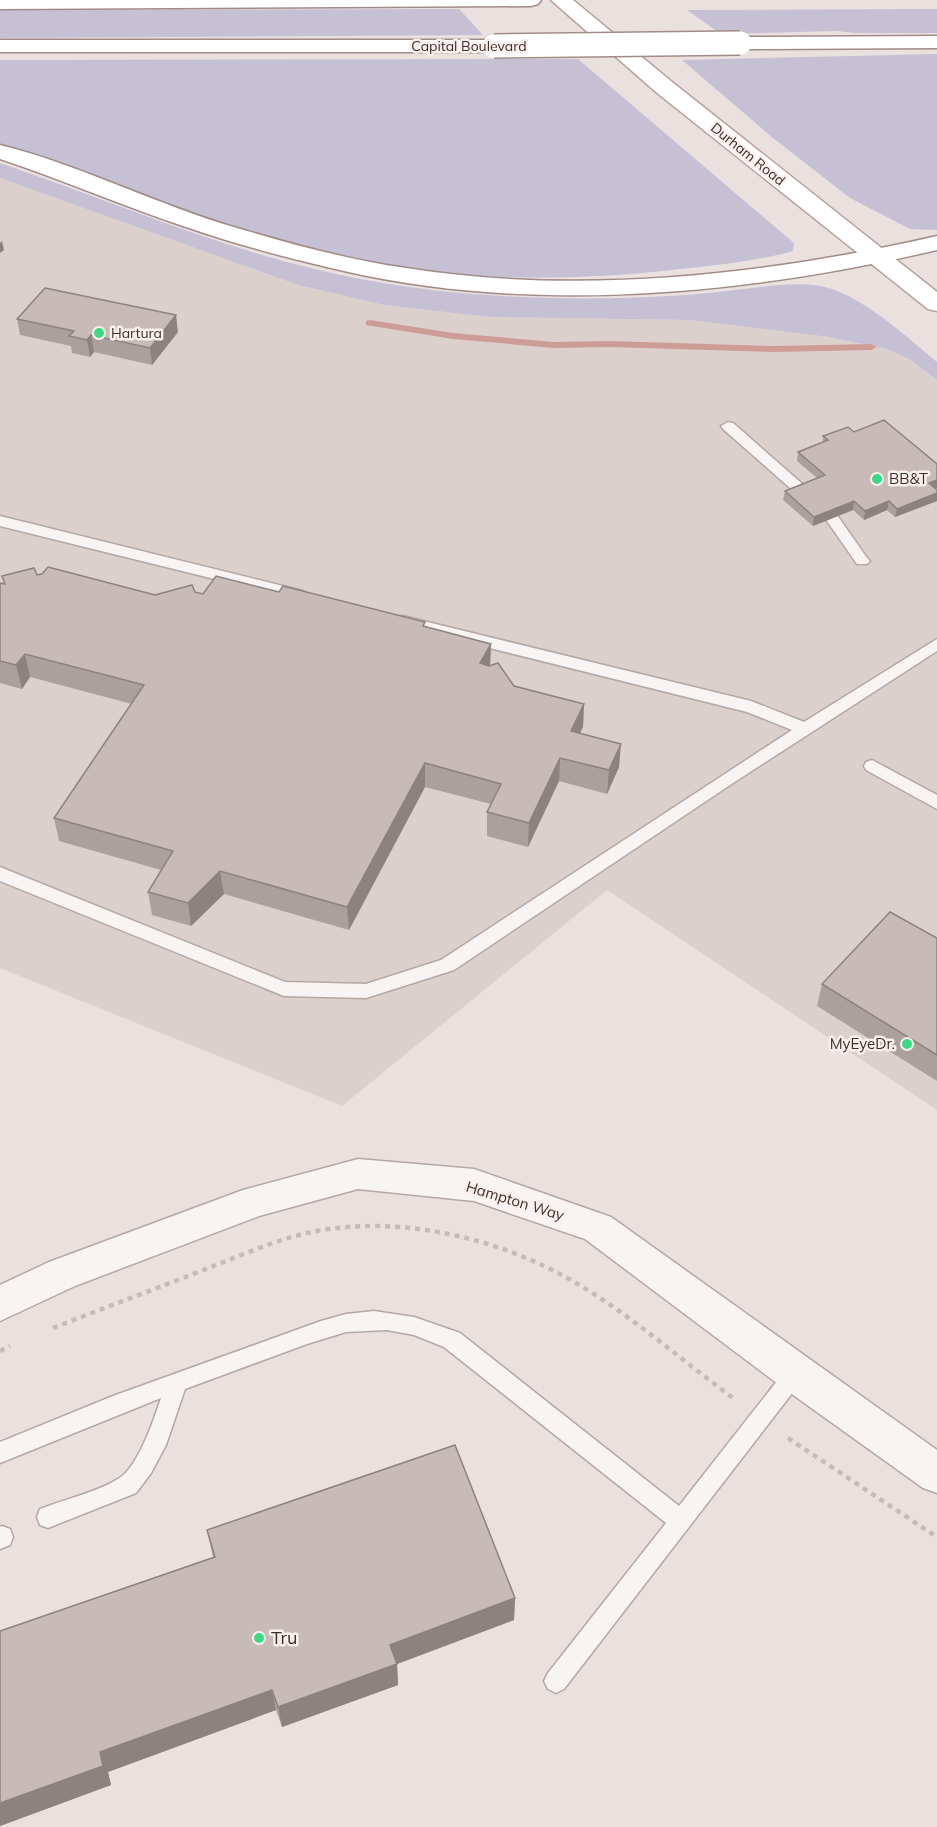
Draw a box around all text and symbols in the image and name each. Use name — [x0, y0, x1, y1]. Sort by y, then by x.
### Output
street label: Capital Boulevard — [411, 37, 527, 55]
street label: Durham Road — [707, 119, 789, 189]
place label: Hartura — [111, 324, 162, 342]
marker: Hartura — [92, 326, 106, 340]
place label: BB&T — [889, 469, 928, 488]
marker: BB&T — [870, 472, 884, 486]
place label: MyEyeDr. — [830, 1034, 895, 1053]
marker: MyEyeDr. — [900, 1037, 914, 1051]
street label: Hampton Way — [464, 1177, 567, 1224]
place label: Tru — [271, 1626, 297, 1649]
marker: Tru — [252, 1631, 266, 1645]

